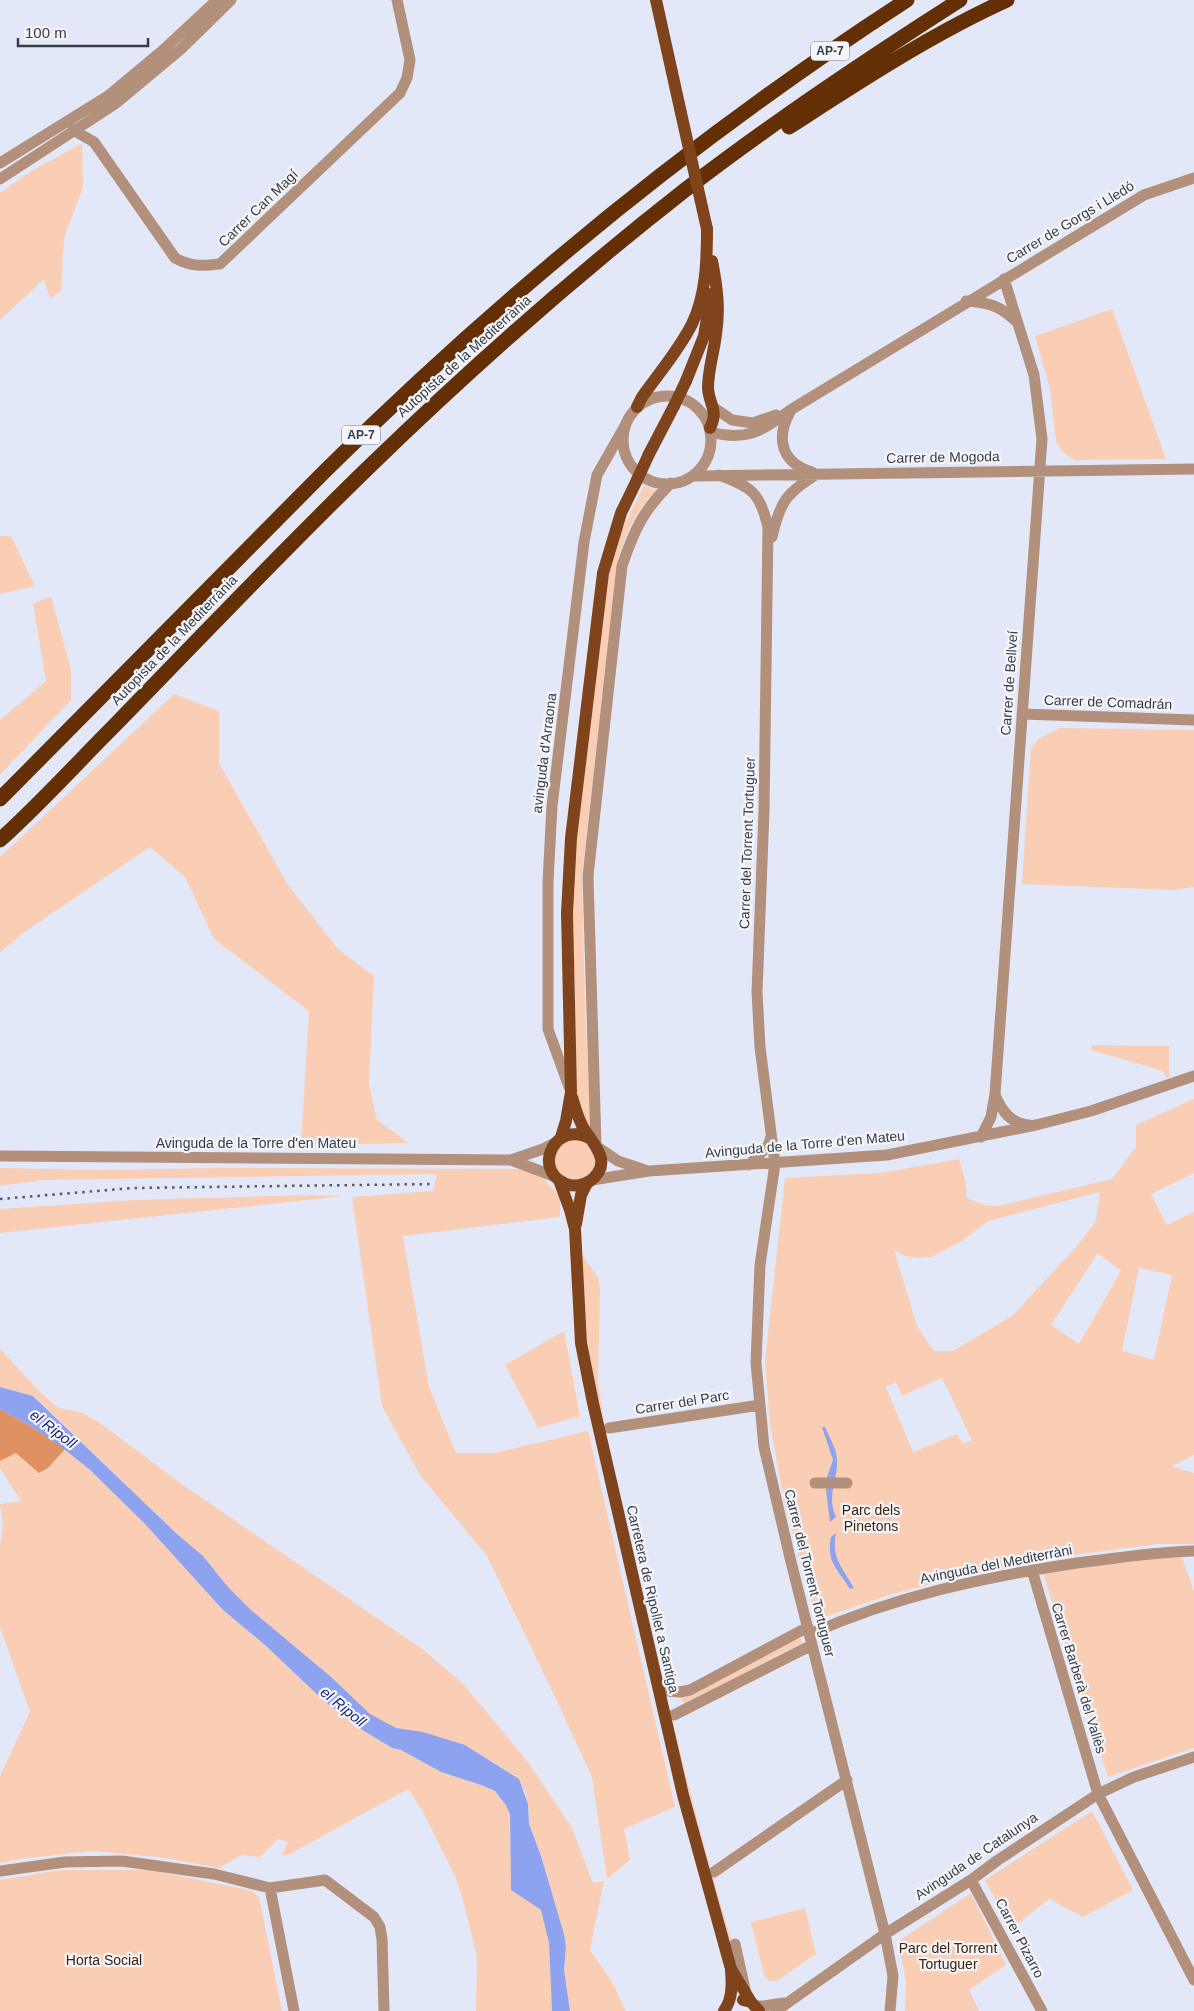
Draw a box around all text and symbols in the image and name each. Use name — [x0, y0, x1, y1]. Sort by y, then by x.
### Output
scale bar — [18, 15, 148, 47]
text: 100 m — [25, 24, 67, 41]
road number: AP-7 — [811, 41, 849, 60]
street label: Carrer Can Magí — [215, 166, 301, 250]
street label: Carrer de Gorgs i Lledó — [1003, 177, 1137, 267]
street label: Autopista de la Mediterrània — [394, 292, 534, 420]
road number: AP-7 — [342, 426, 380, 444]
street label: Carrer de Mogoda — [886, 448, 1000, 466]
street label: Autopista de la Mediterrània — [108, 572, 240, 708]
street label: Carrer de Bellveí — [997, 630, 1021, 736]
street label: avinguda d'Arraona — [529, 692, 559, 814]
street label: Carrer de Comadrán — [1044, 692, 1172, 712]
street label: Carrer del Torrent Tortuguer — [736, 756, 758, 929]
street label: Avinguda de la Torre d'en Mateu — [704, 1127, 906, 1161]
street label: Avinguda de la Torre d'en Mateu — [156, 1135, 356, 1151]
street label: Carrer del Parc — [634, 1387, 730, 1417]
water label: el Ripoll — [27, 1406, 80, 1452]
street label: Carrer del Torrent Tortuguer — [781, 1488, 839, 1659]
park label: Parc dels Pinetons — [842, 1502, 900, 1534]
street label: Carretera de Ripollet a Santiga — [624, 1504, 682, 1695]
street label: Avinguda del Mediterràni — [919, 1541, 1073, 1587]
street label: Carrer Barberà del Vallès — [1048, 1601, 1110, 1755]
water label: el Ripoll — [317, 1683, 370, 1730]
street label: Avinguda de Catalunya — [912, 1809, 1041, 1903]
street label: Carrer Pizarro — [992, 1895, 1048, 1981]
park label: Parc del Torrent Tortuguer — [899, 1940, 997, 1972]
park label: Horta Social — [66, 1952, 142, 1968]

